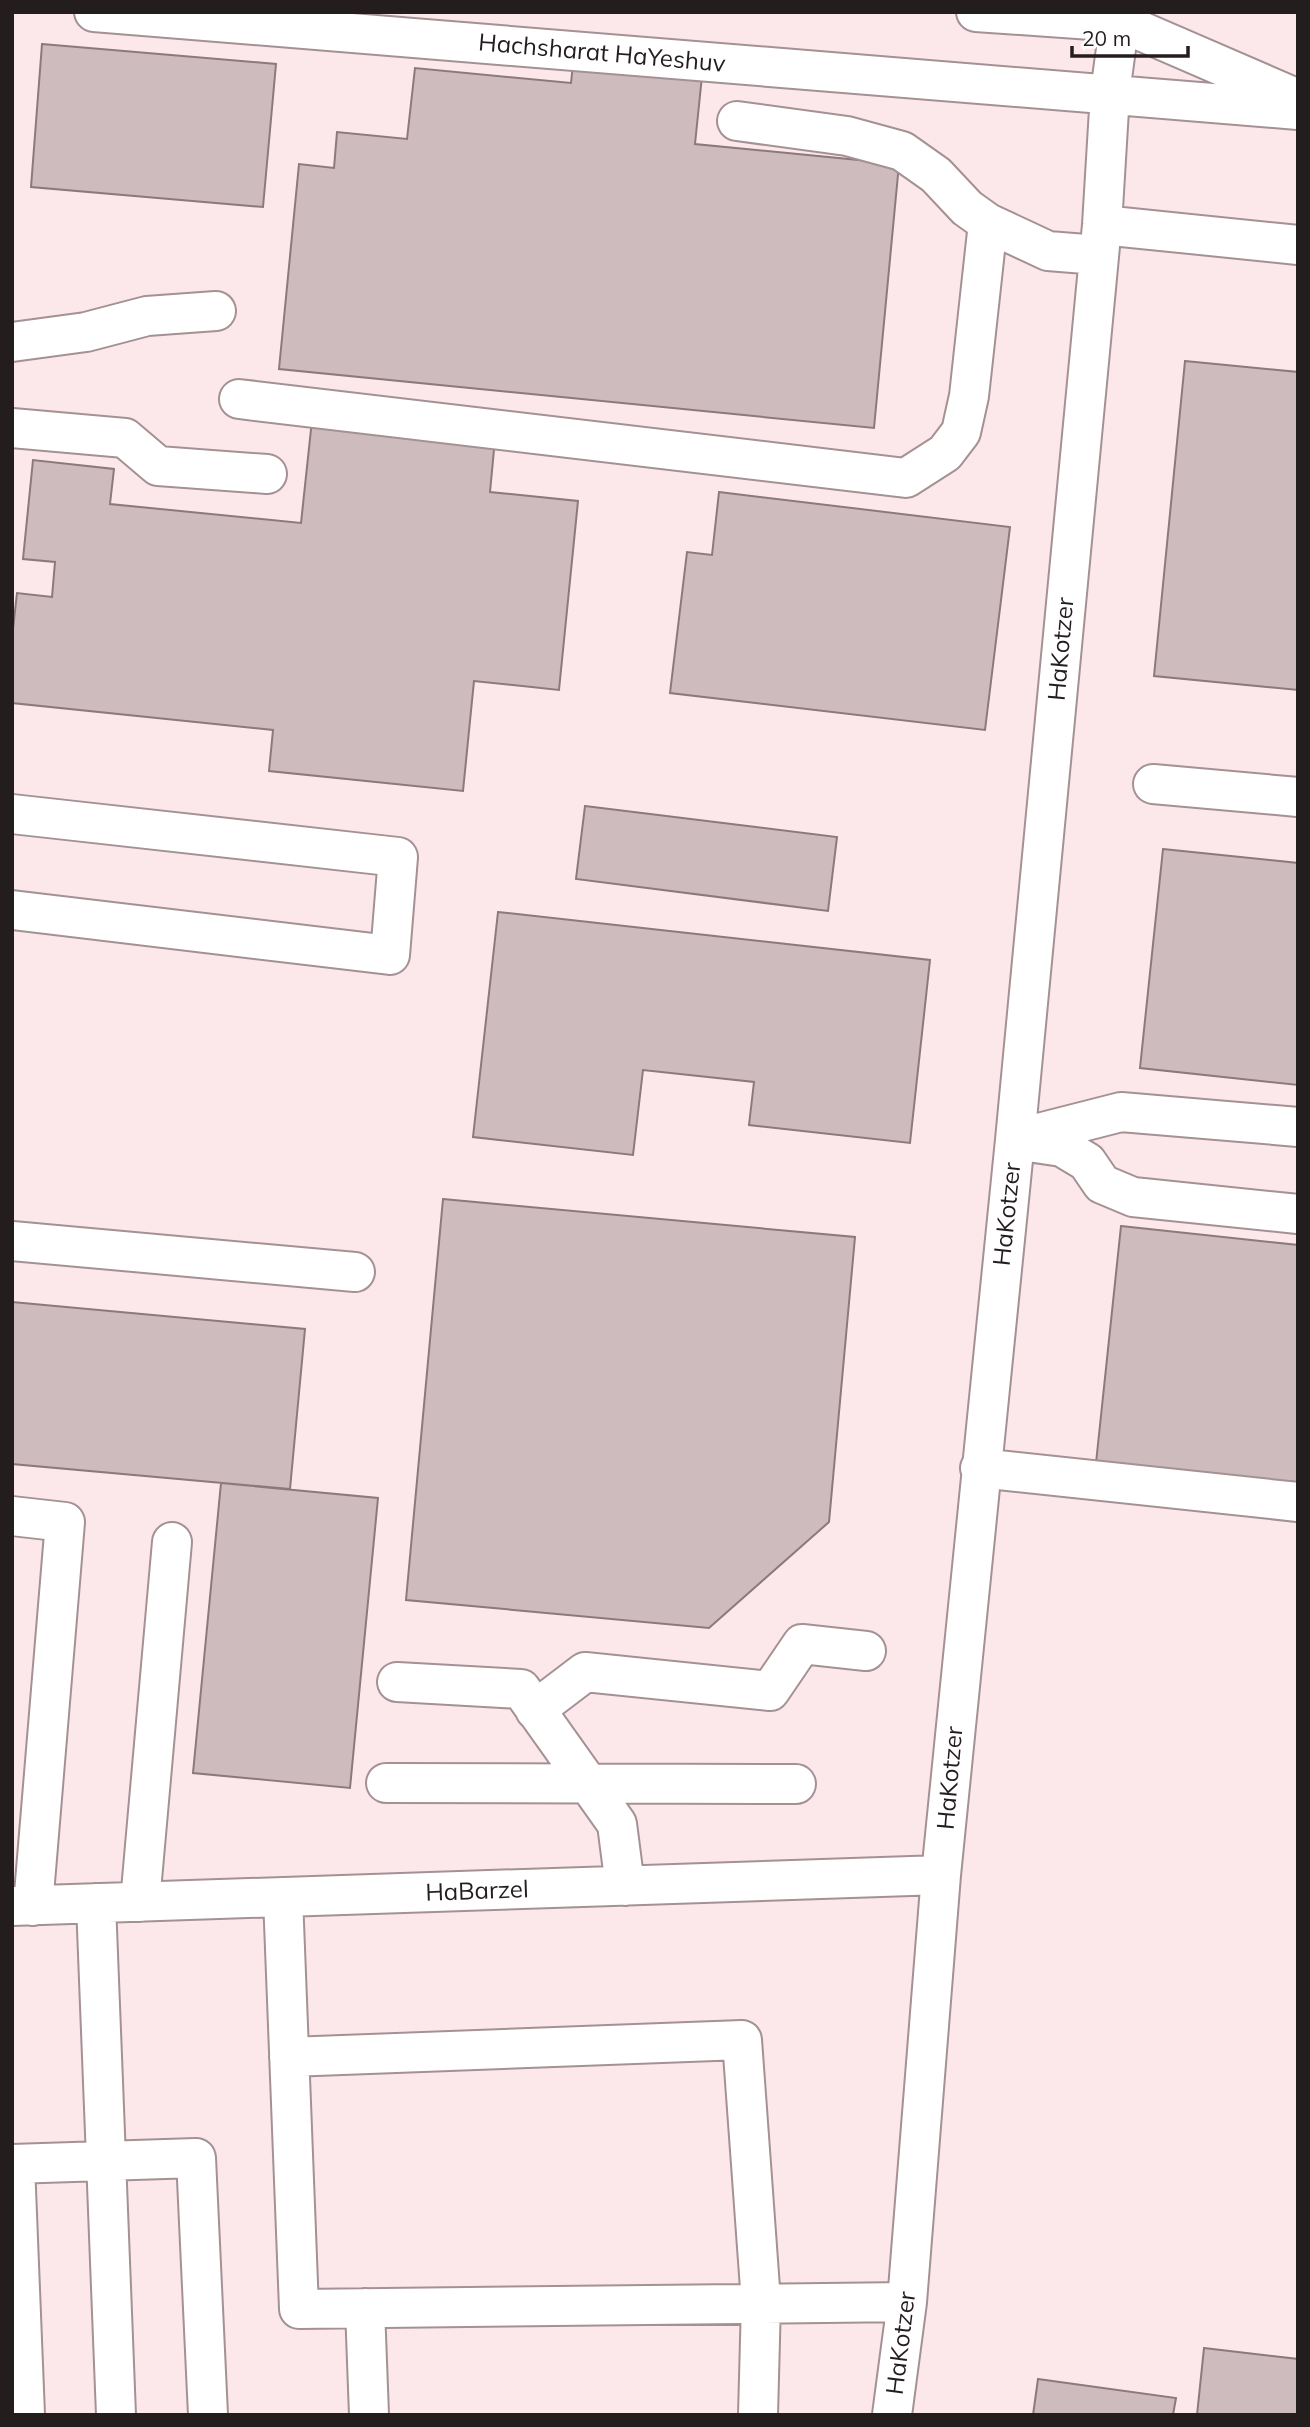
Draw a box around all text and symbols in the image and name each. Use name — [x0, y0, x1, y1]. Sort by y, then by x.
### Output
scale bar — [1072, 14, 1188, 58]
text: 20 m — [1082, 25, 1131, 51]
street label: Hachsharat HaYeshuv — [477, 26, 727, 78]
street label: HaKotzer — [1041, 596, 1079, 702]
street label: HaKotzer — [986, 1160, 1026, 1267]
street label: HaKotzer — [930, 1725, 968, 1831]
street label: HaBarzel — [425, 1873, 529, 1907]
street label: HaKotzer — [879, 2289, 921, 2396]

